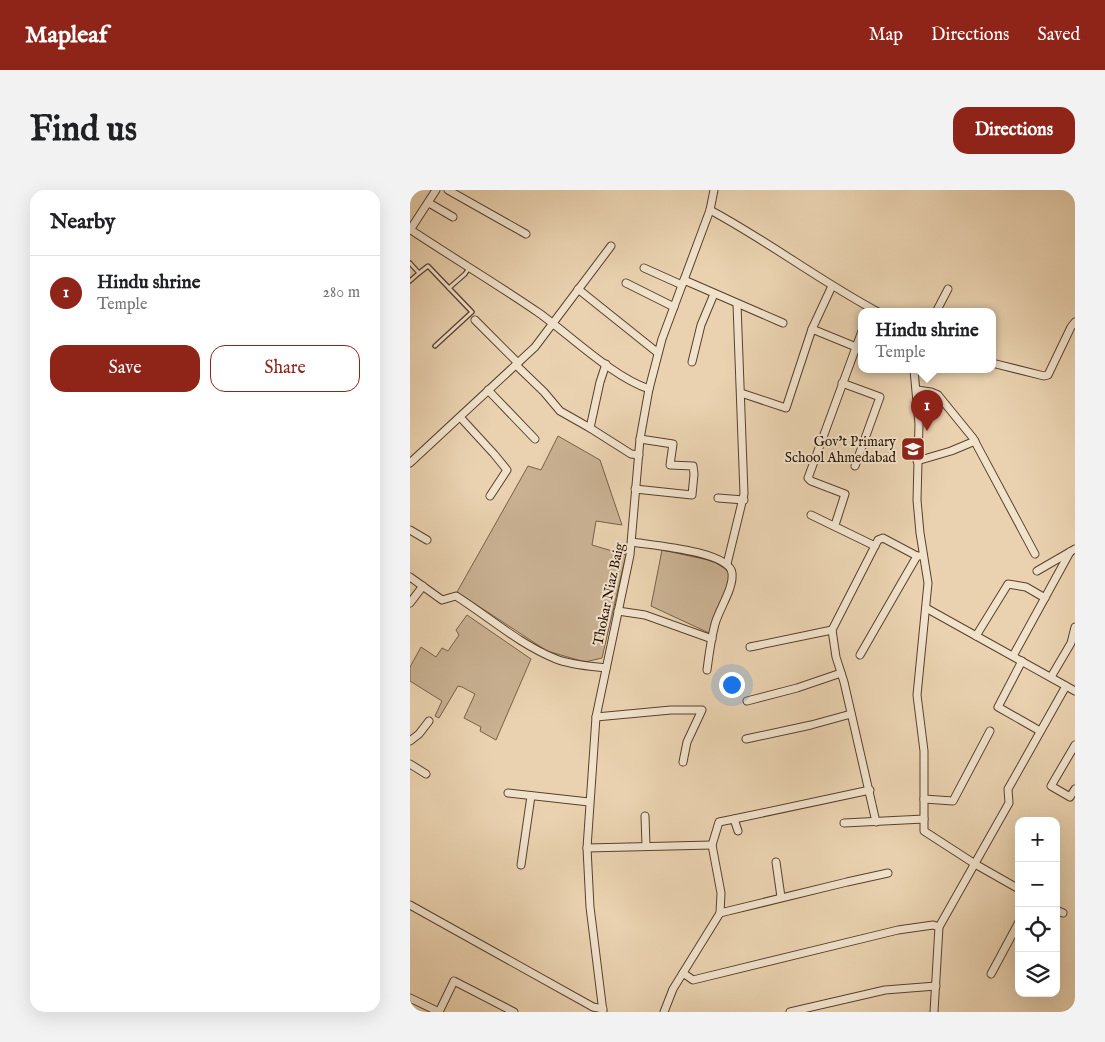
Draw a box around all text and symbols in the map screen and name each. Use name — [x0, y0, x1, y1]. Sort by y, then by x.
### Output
text: Mapleaf — [25, 20, 107, 51]
text: Map — [869, 24, 903, 47]
text: Directions — [931, 24, 1009, 47]
text: Saved — [1037, 24, 1080, 47]
button: Directions — [953, 107, 1075, 154]
text: Find us — [30, 108, 137, 153]
text: Nearby — [50, 209, 115, 236]
text: Hindu shrine — [97, 271, 200, 295]
text: 1 — [63, 283, 69, 303]
text: 280 m — [323, 283, 360, 303]
text: Temple — [97, 295, 147, 315]
popup — [858, 308, 996, 373]
text: Hindu shrine — [875, 319, 979, 343]
text: Temple — [875, 343, 926, 363]
button: Save — [50, 345, 200, 392]
button: Share — [210, 345, 360, 392]
pin: 1 — [911, 390, 943, 431]
place label: Gov't Primary School Ahmedabad — [785, 433, 897, 467]
school or university icon: Gov't Primary School Ahmedabad — [900, 436, 926, 462]
street label: Thokar Niaz Baig — [589, 541, 629, 647]
your location — [719, 672, 745, 698]
map controls — [1015, 817, 1060, 997]
button: + — [1015, 817, 1060, 862]
button: − — [1015, 862, 1060, 907]
button: locate — [1015, 907, 1060, 952]
button: layers — [1015, 952, 1060, 997]

